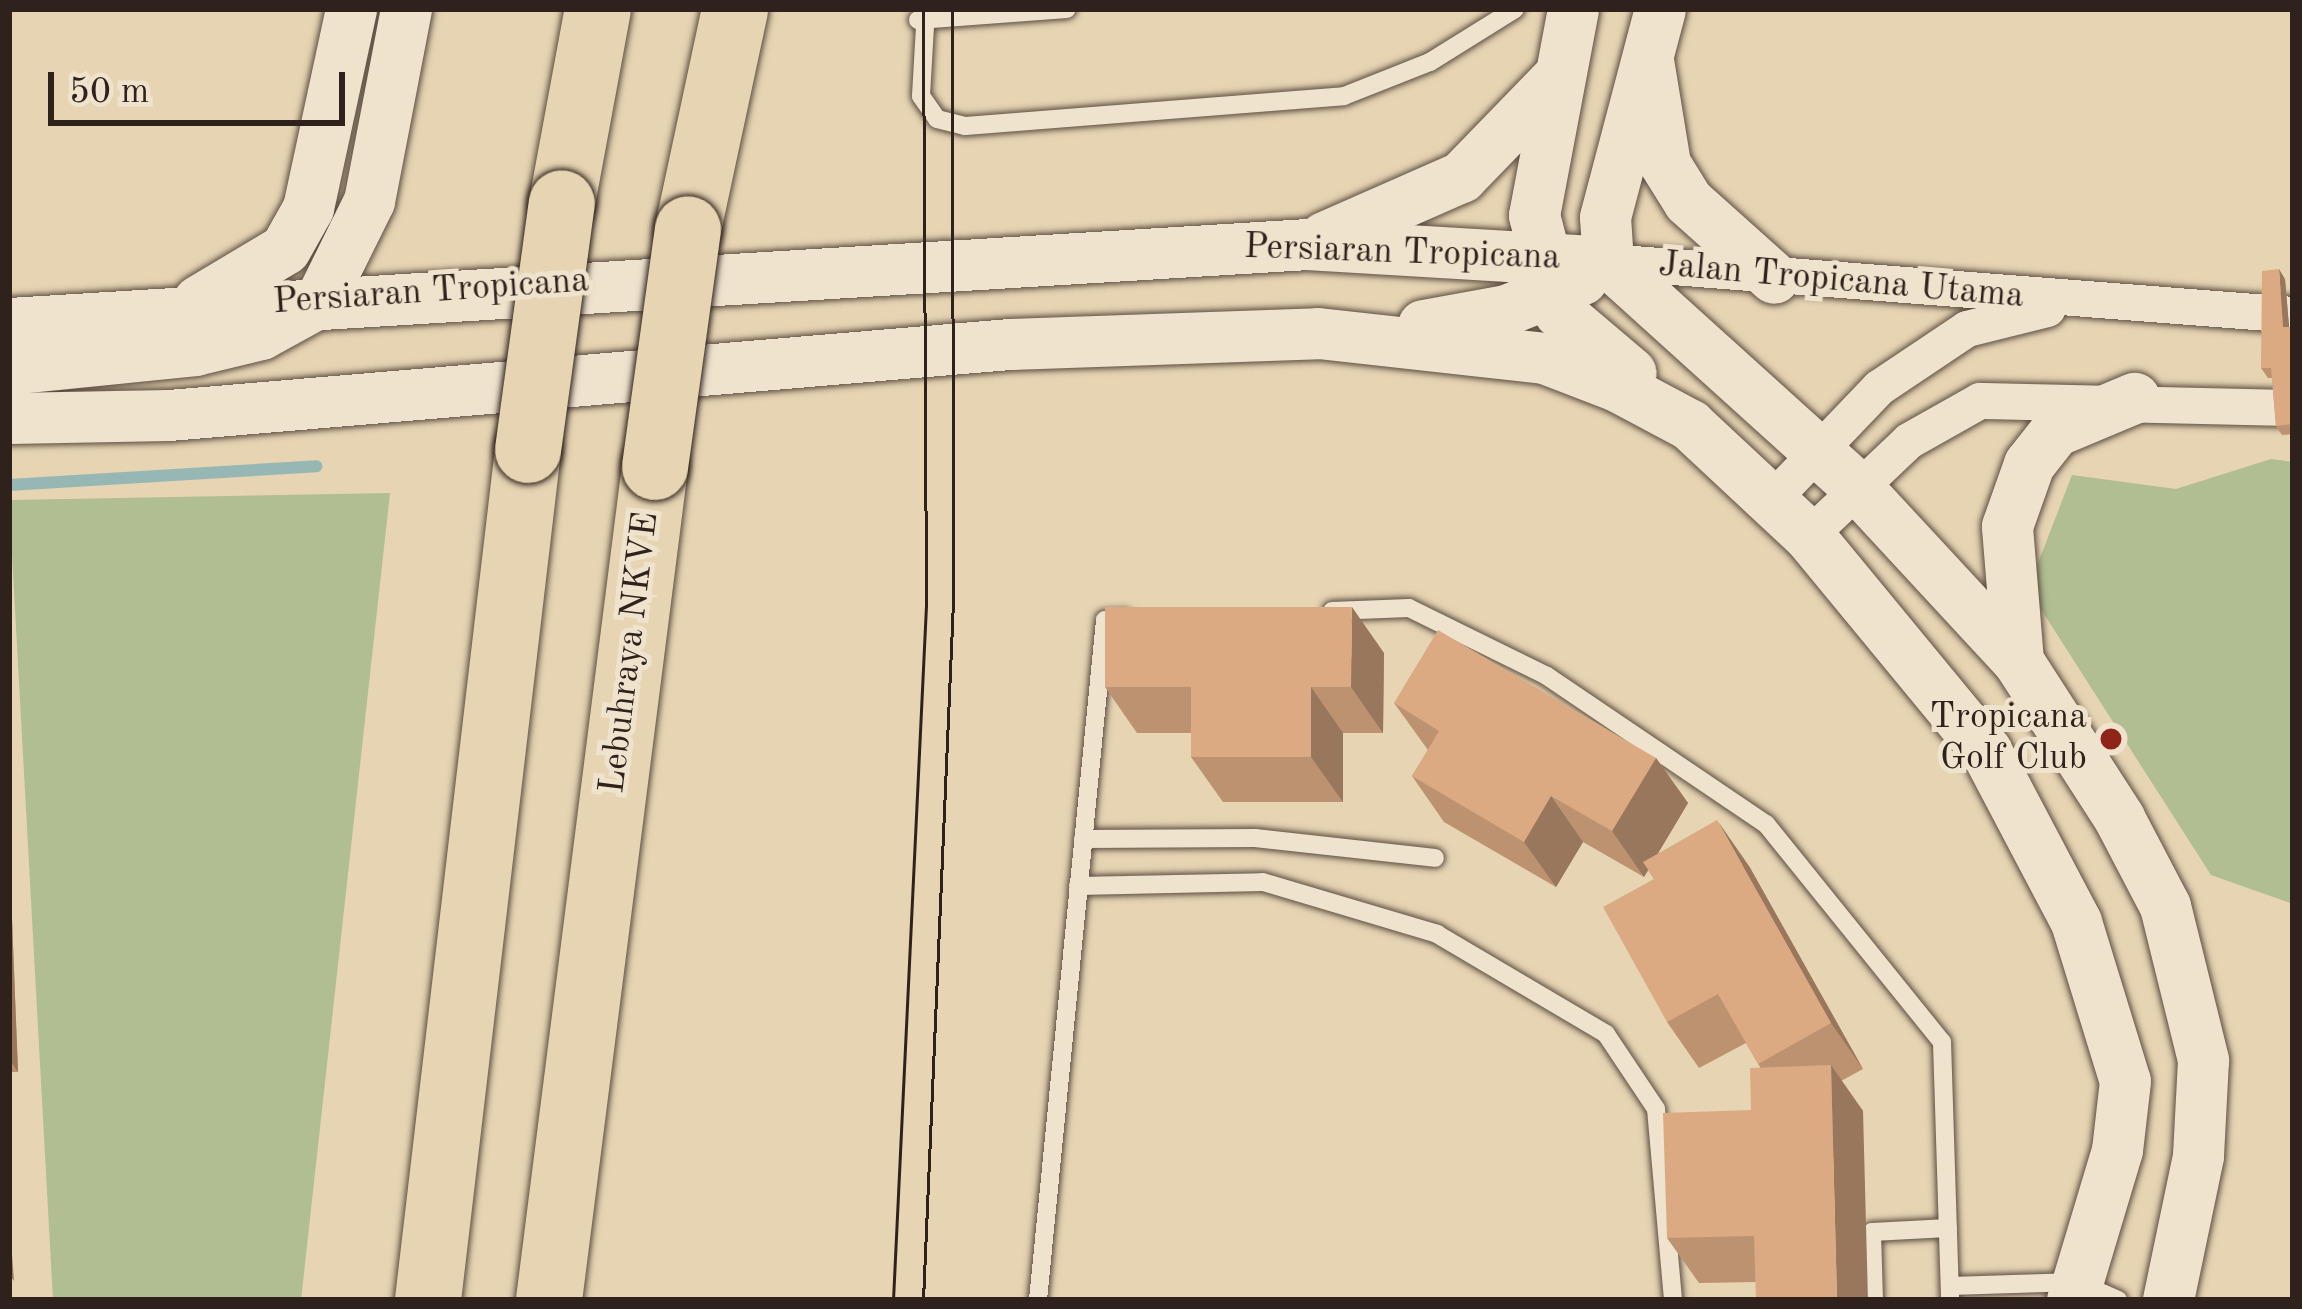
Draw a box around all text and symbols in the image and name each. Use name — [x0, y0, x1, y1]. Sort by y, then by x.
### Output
scale bar — [54, 48, 351, 122]
text: 50 m — [69, 75, 149, 111]
street label: Persiaran Tropicana — [1243, 227, 1561, 281]
street label: Jalan Tropicana Utama — [1657, 245, 2025, 319]
street label: Persiaran Tropicana — [272, 260, 590, 326]
street label: Lebuhraya NKVE — [592, 510, 670, 796]
place label: Tropicana Golf Club — [1930, 696, 2087, 781]
marker: Tropicana Golf Club — [2098, 726, 2124, 752]

